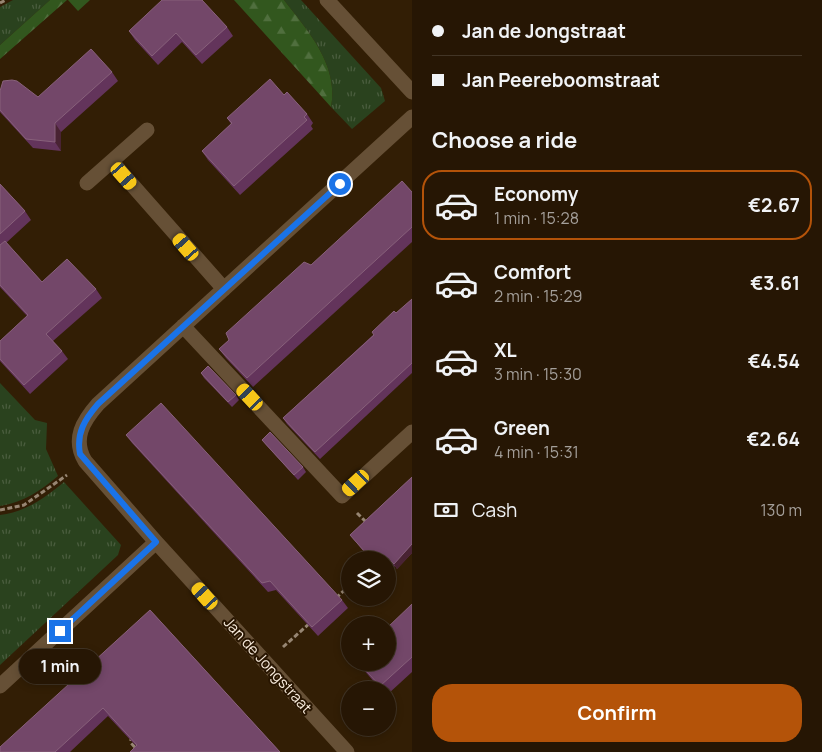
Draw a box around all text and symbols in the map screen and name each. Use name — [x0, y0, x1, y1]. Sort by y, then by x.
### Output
text: Jan de Jongstraat — [462, 18, 626, 44]
text: Jan Peereboomstraat — [462, 67, 660, 93]
text: Choose a ride — [432, 125, 577, 155]
car — [108, 160, 139, 192]
route start — [329, 173, 351, 195]
text: Economy — [494, 181, 578, 207]
icon: car — [434, 183, 479, 228]
text: €2.67 — [748, 192, 800, 218]
text: 1 min · 15:28 — [494, 207, 579, 229]
car — [170, 231, 201, 263]
text: Comfort — [494, 259, 571, 285]
icon: car — [434, 261, 479, 306]
text: €3.61 — [750, 270, 800, 296]
text: 2 min · 15:29 — [494, 285, 582, 307]
text: XL — [494, 337, 517, 363]
icon: car — [434, 339, 479, 384]
text: €4.54 — [748, 348, 800, 374]
text: 3 min · 15:30 — [494, 363, 582, 385]
car — [234, 381, 265, 413]
text: Green — [494, 415, 550, 441]
icon: car — [434, 417, 479, 462]
text: €2.64 — [747, 426, 800, 452]
text: 4 min · 15:31 — [494, 441, 579, 463]
car — [339, 467, 372, 499]
icon: cash — [432, 496, 460, 524]
text: Cash — [472, 497, 517, 523]
text: 130 m — [760, 499, 802, 521]
map controls — [341, 551, 396, 736]
button: layers — [341, 551, 396, 606]
car — [189, 580, 220, 612]
street label: Jan de Jongstraat — [219, 612, 317, 718]
button: + — [341, 616, 396, 671]
route end — [49, 620, 71, 642]
callout: 1 min — [19, 648, 101, 684]
text: 1 min — [40, 655, 80, 677]
button: − — [341, 681, 396, 736]
button: Confirm — [432, 684, 802, 742]

